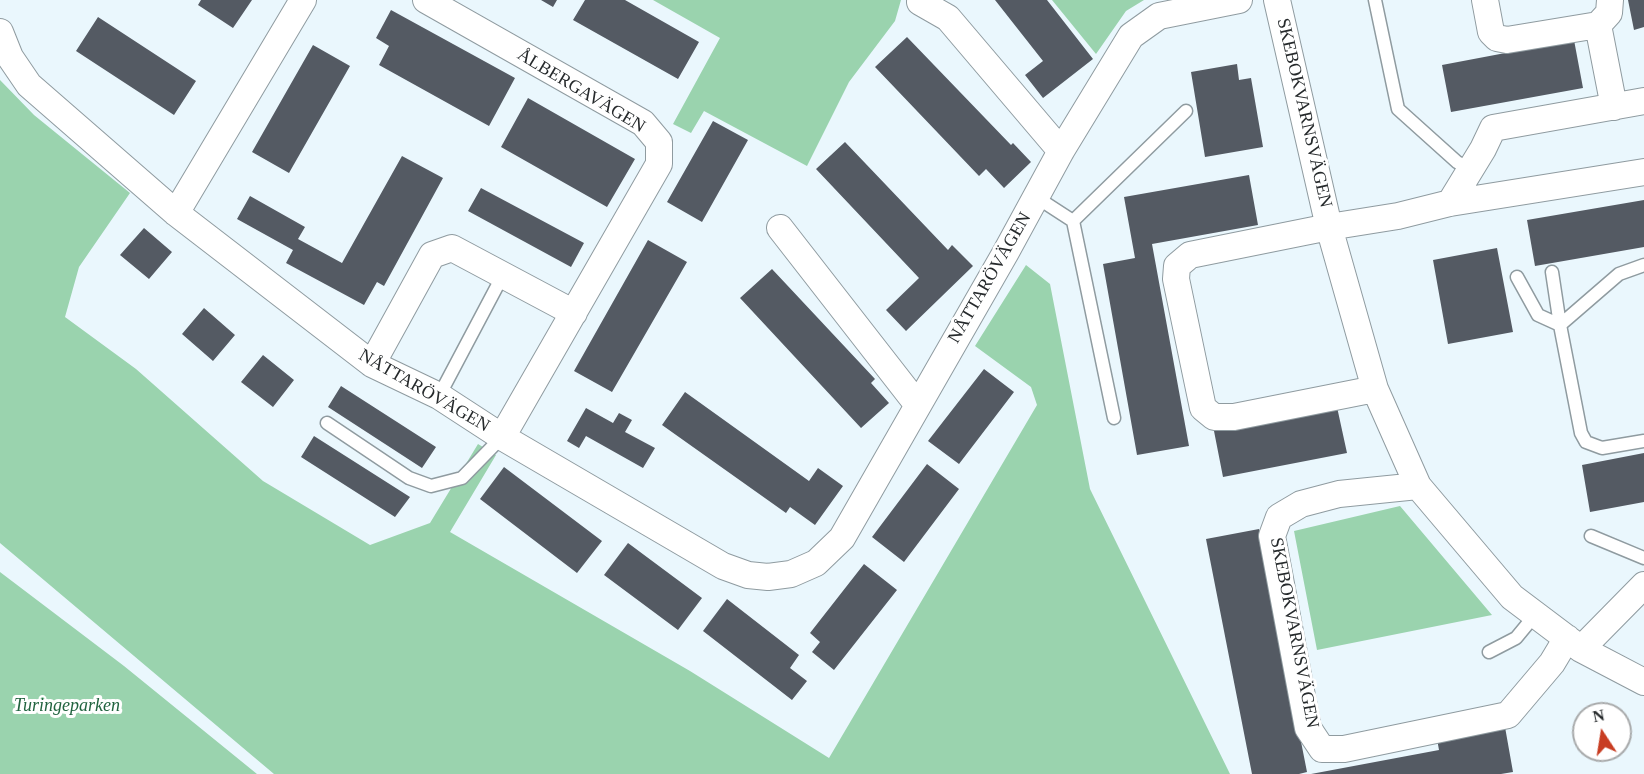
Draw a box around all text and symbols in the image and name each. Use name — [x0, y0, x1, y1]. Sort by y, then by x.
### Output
street label: SKEBOKVARNSVÄGEN — [1272, 16, 1336, 210]
street label: ÅLBERGAVÄGEN — [513, 44, 649, 138]
street label: NÅTTARÖVÄGEN — [944, 209, 1036, 347]
street label: NÅTTARÖVÄGEN — [355, 345, 493, 437]
street label: SKEBOKVARNSVÄGEN — [1265, 536, 1323, 730]
park label: Turingeparken — [14, 695, 120, 717]
north arrow — [1572, 702, 1632, 762]
text: N — [1591, 706, 1606, 725]

